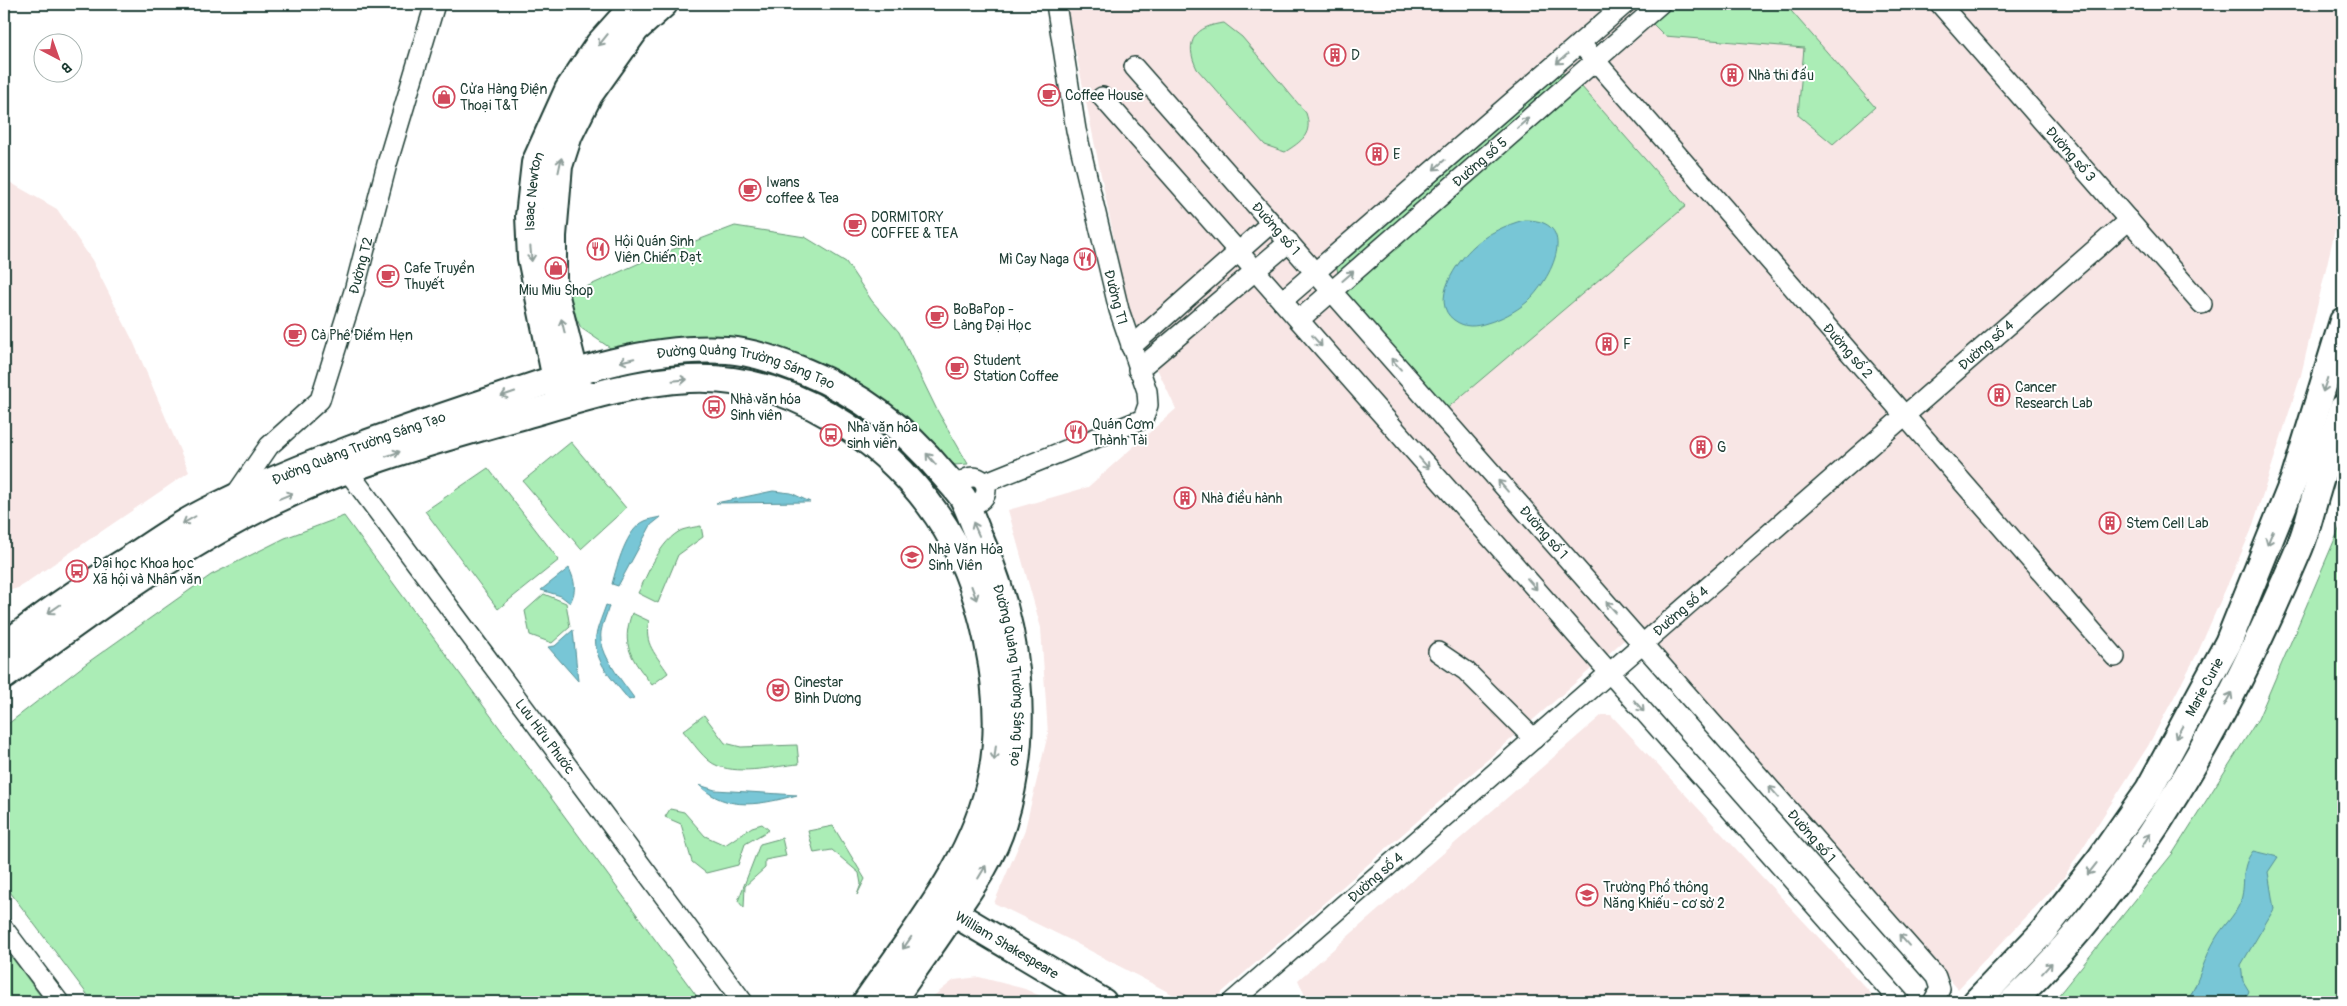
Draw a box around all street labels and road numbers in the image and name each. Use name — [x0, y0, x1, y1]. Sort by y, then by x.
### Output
street label: Đường số 3 — [2042, 123, 2099, 185]
street label: Đường số 5 — [1449, 134, 1511, 191]
street label: Isaac Newton — [521, 149, 548, 231]
street label: Đường số 1 — [1248, 199, 1304, 259]
street label: Đường T2 — [346, 235, 377, 296]
street label: Đường T1 — [1100, 268, 1131, 326]
street label: Đường số 4 — [1955, 317, 2017, 374]
street label: Đường số 2 — [1819, 320, 1876, 382]
street label: Đường Quảng Trường Sáng Tạo — [655, 341, 838, 393]
street label: Đường Quảng Trường Sáng Tạo — [269, 408, 448, 489]
street label: Đường số 1 — [1516, 502, 1571, 563]
street label: Đường Quảng Trường Sáng Tạo — [989, 582, 1027, 768]
street label: Đường số 4 — [1650, 583, 1712, 640]
street label: Marie Curie — [2182, 655, 2227, 719]
street label: Lưu Hữu Phước — [511, 696, 578, 778]
street label: Đường số 1 — [1783, 806, 1839, 866]
street label: Đường số 4 — [1344, 849, 1407, 906]
street label: William Shakespeare — [952, 908, 1062, 983]

